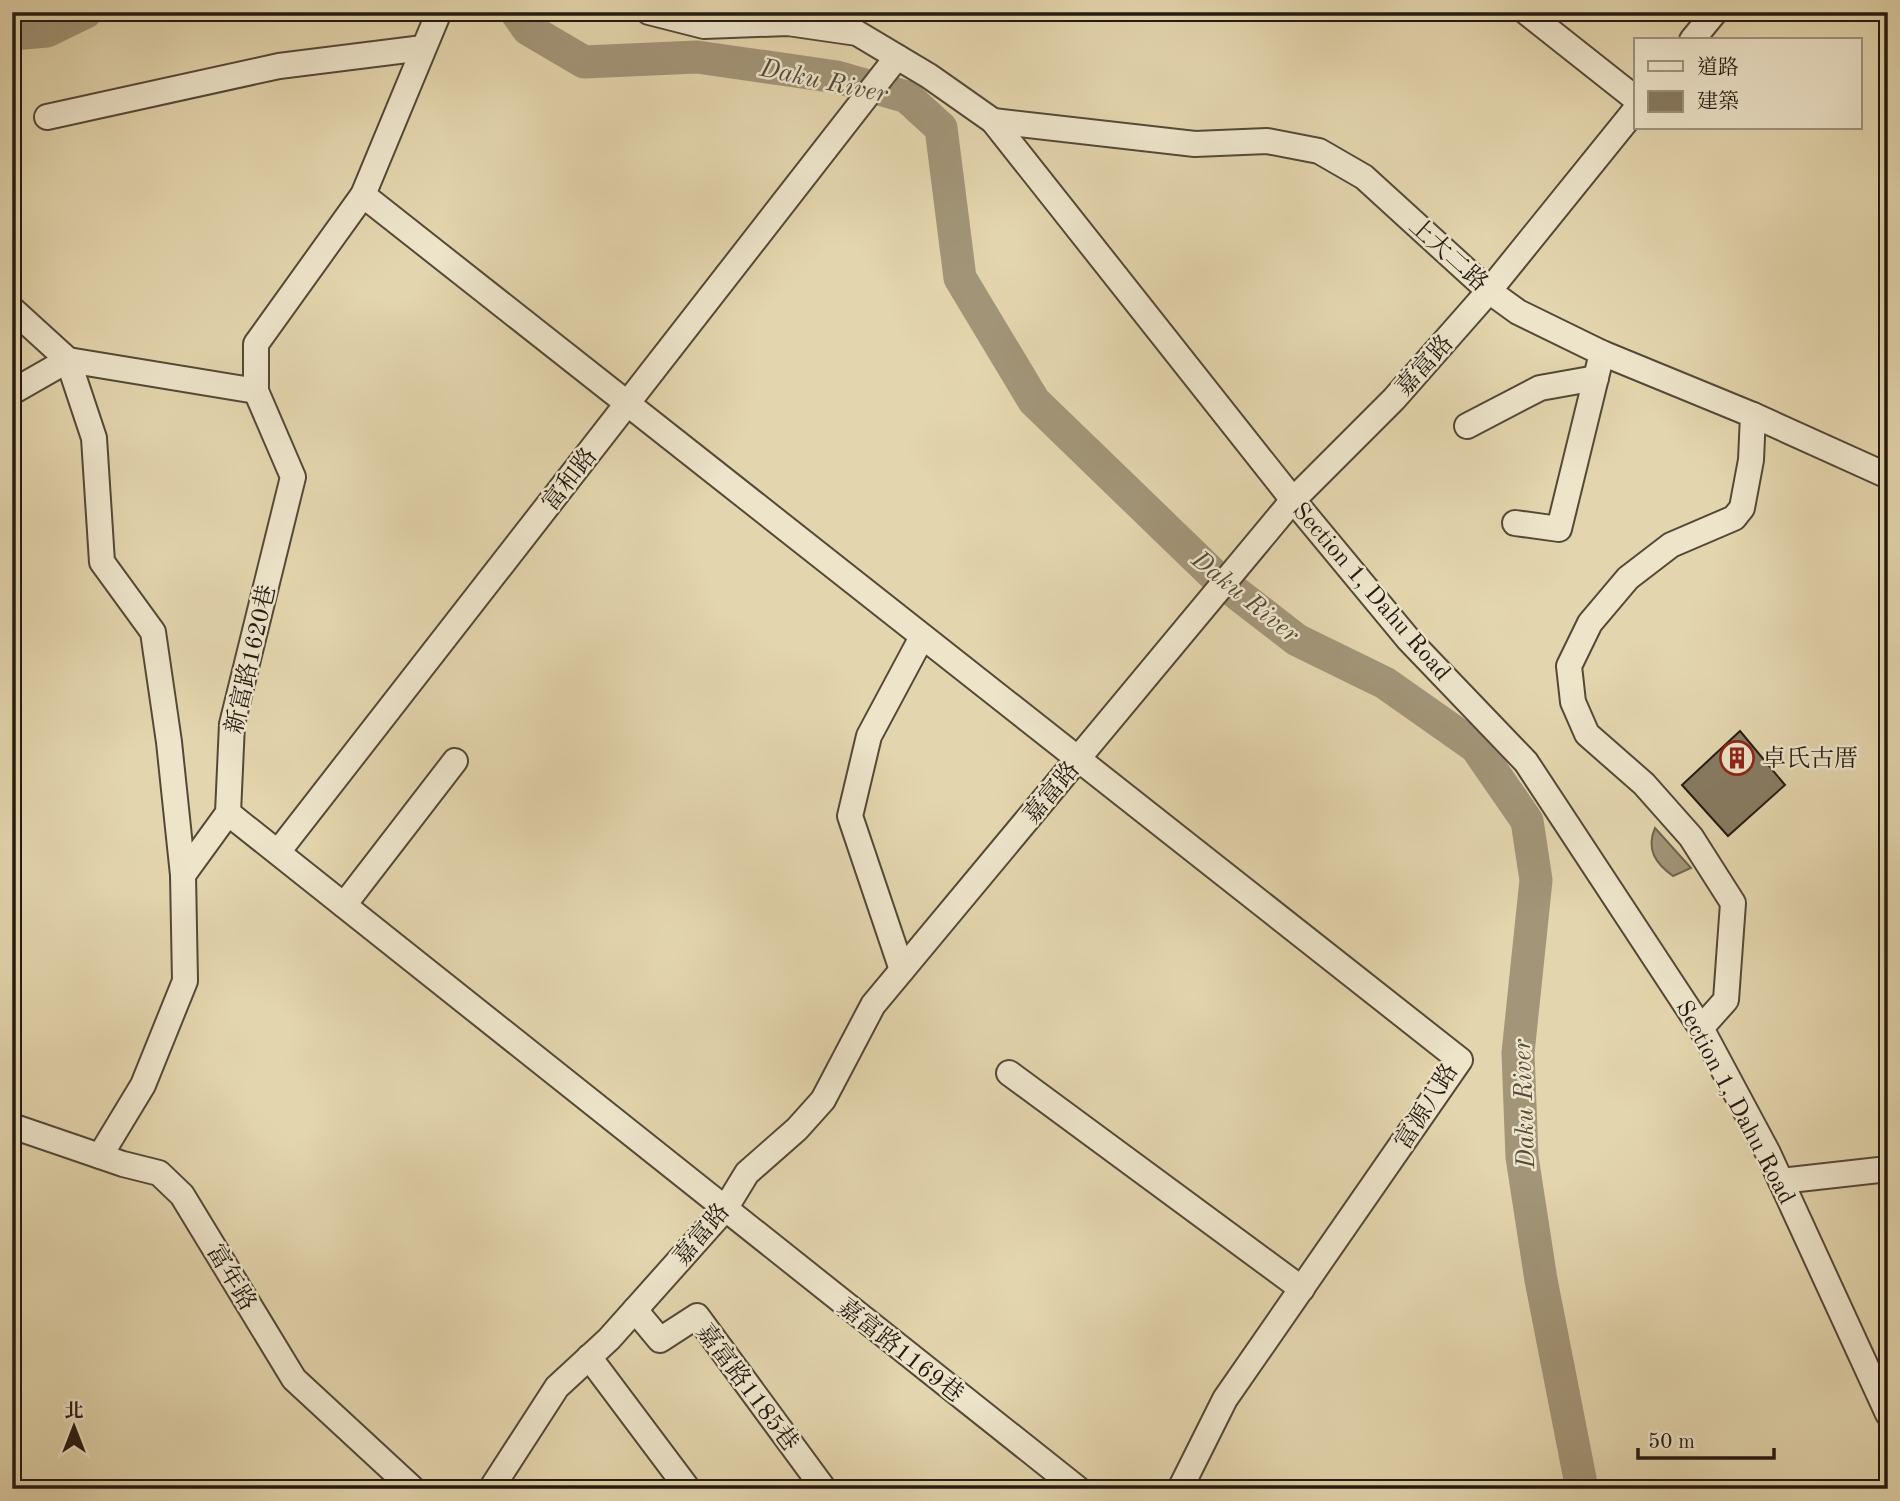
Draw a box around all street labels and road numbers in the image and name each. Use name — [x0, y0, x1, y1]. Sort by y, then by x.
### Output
street label: 上大二路 — [1404, 212, 1493, 297]
street label: 嘉富路 — [1390, 330, 1458, 401]
street label: 富和路 — [537, 443, 602, 516]
street label: Section 1, Dahu Road — [1287, 499, 1454, 686]
street label: 新富路1620巷 — [220, 582, 281, 736]
street label: 嘉富路 — [1018, 756, 1085, 829]
street label: Section 1, Dahu Road — [1670, 997, 1798, 1209]
street label: 富源八路 — [1390, 1058, 1463, 1154]
street label: 嘉富路 — [668, 1198, 735, 1271]
street label: 富年路 — [201, 1239, 262, 1315]
street label: 嘉富路1169巷 — [833, 1293, 969, 1408]
street label: 嘉富路1185巷 — [691, 1319, 804, 1456]

